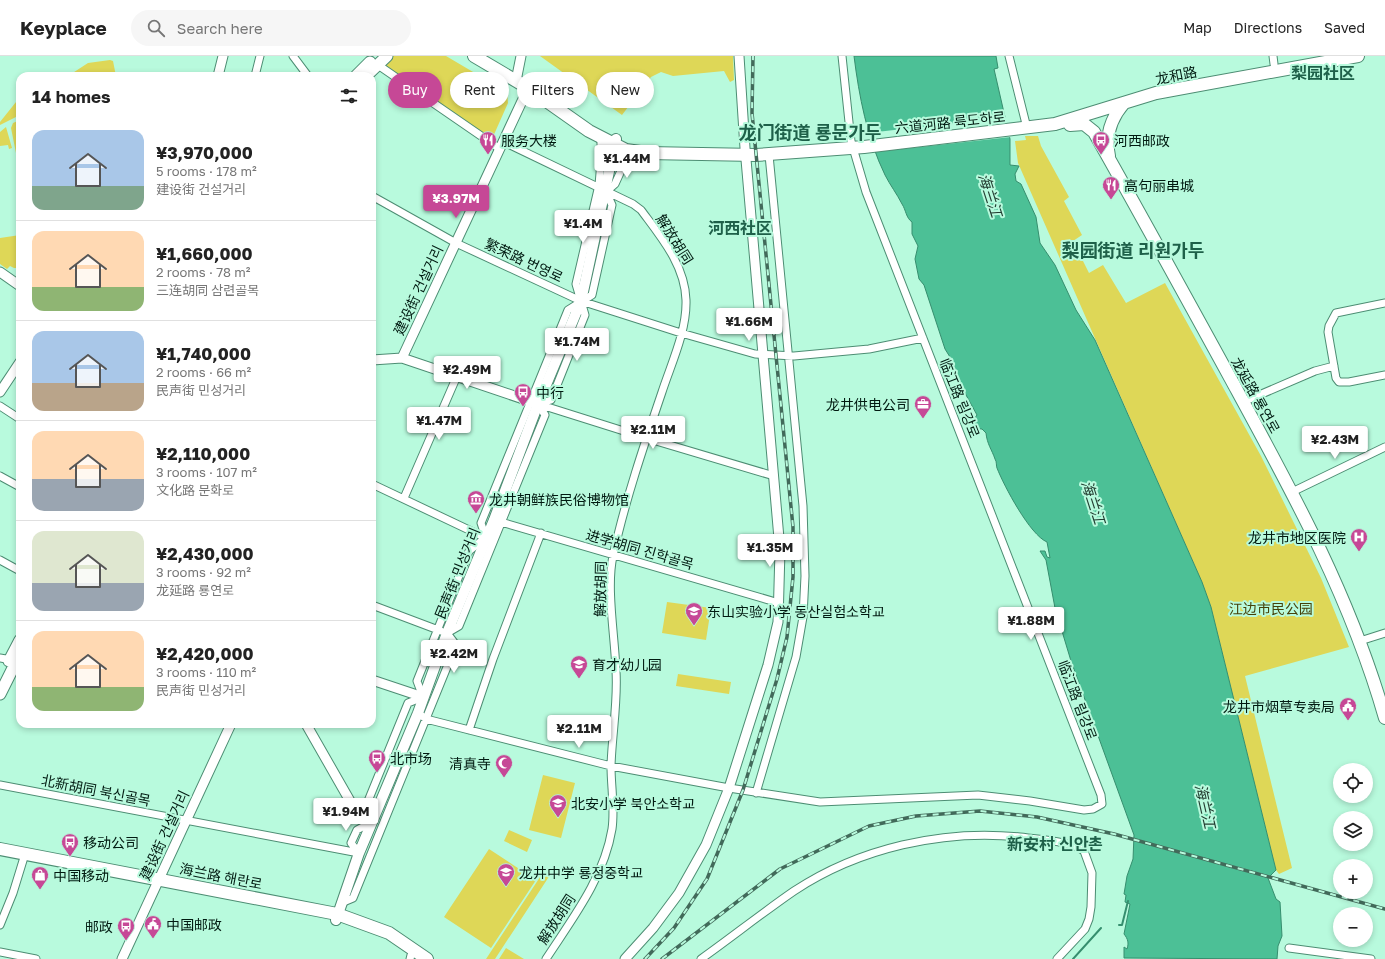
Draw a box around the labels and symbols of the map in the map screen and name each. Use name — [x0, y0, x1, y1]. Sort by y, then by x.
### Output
street label: 龙和路 — [1154, 63, 1198, 87]
district label: 梨园社区 — [1291, 63, 1355, 83]
street label: 六道河路 륙도하로 — [894, 108, 1006, 136]
district label: 龙门街道 룡문가두 — [739, 121, 881, 143]
restaurant icon: 服务大楼 — [478, 130, 498, 155]
bus stop icon: 河西邮政 — [1091, 130, 1111, 155]
place label: 服务大楼 — [501, 132, 557, 149]
place label: 河西邮政 — [1114, 132, 1170, 149]
pin: ¥1.44M — [594, 145, 660, 179]
water label: 海兰江 — [975, 171, 1007, 221]
restaurant icon: 高句丽串城 — [1101, 175, 1121, 200]
place label: 高句丽串城 — [1124, 177, 1194, 194]
pin: ¥3.97M — [423, 185, 489, 219]
pin: ¥1.4M — [555, 210, 611, 244]
street label: 解放胡同 — [653, 211, 697, 267]
district label: 河西社区 — [708, 218, 772, 238]
street label: 繁荣路 번영로 — [482, 235, 566, 286]
district label: 梨园街道 리원가두 — [1062, 239, 1204, 261]
street label: 建设街 건설거리 — [390, 242, 446, 338]
pin: ¥1.66M — [716, 308, 782, 342]
pin: ¥1.74M — [544, 328, 610, 362]
street label: 龙延路 룡연로 — [1228, 354, 1284, 436]
pin: ¥2.49M — [434, 356, 500, 390]
street label: 临江路 림강로 — [936, 356, 984, 440]
bus stop icon: 中行 — [513, 382, 533, 407]
place label: 中行 — [536, 384, 564, 401]
office icon: 龙井供电公司 — [913, 394, 933, 419]
place label: 龙井供电公司 — [826, 396, 910, 413]
pin: ¥1.47M — [406, 407, 472, 441]
pin: ¥2.11M — [620, 416, 686, 450]
pin: ¥2.43M — [1302, 426, 1368, 460]
water label: 海兰江 — [1078, 478, 1110, 528]
museum icon: 龙井朝鲜族民俗博物馆 — [466, 489, 486, 514]
place label: 龙井朝鲜族民俗博物馆 — [489, 491, 629, 508]
street label: 民声街 민성거리 — [431, 525, 483, 621]
street label: 进学胡同 진학골목 — [584, 526, 696, 573]
hospital icon: 龙井市地区医院 — [1349, 527, 1369, 552]
place label: 龙井市地区医院 — [1248, 529, 1346, 546]
pin: ¥1.35M — [737, 534, 803, 568]
street label: 解放胡同 — [591, 561, 609, 617]
park label: 江边市民公园 — [1229, 600, 1313, 617]
school or university icon: 东山实验小学 동산실험소학교 — [684, 601, 704, 626]
place label: 东山实验小学 동산실험소학교 — [707, 603, 885, 620]
pin: ¥1.88M — [998, 607, 1064, 641]
pin: ¥2.42M — [421, 640, 487, 674]
school or university icon: 育才幼儿园 — [569, 654, 589, 679]
place label: 育才幼儿园 — [592, 656, 662, 673]
street label: 临江路 림강로 — [1055, 658, 1101, 742]
public building icon: 龙井市烟草专卖局 — [1338, 696, 1358, 721]
place label: 龙井市烟草专卖局 — [1223, 698, 1335, 715]
pin: ¥2.11M — [546, 715, 612, 749]
bus stop icon: 北市场 — [367, 748, 387, 773]
place label: 北市场 — [390, 750, 432, 767]
mosque icon: 清真寺 — [494, 753, 514, 778]
place label: 清真寺 — [449, 755, 491, 772]
street label: 北新胡同 북신골목 — [40, 771, 152, 809]
water label: 海兰江 — [1192, 782, 1220, 832]
street label: 建设街 건설거리 — [136, 787, 192, 883]
school or university icon: 北安小学 북안소학교 — [548, 793, 568, 818]
place label: 北安小学 북안소학교 — [571, 795, 695, 812]
pin: ¥1.94M — [313, 798, 379, 832]
bus stop icon: 移动公司 — [60, 832, 80, 857]
place label: 移动公司 — [83, 834, 139, 851]
district label: 新安村 신안촌 — [1007, 834, 1103, 854]
street label: 海兰路 해란로 — [178, 860, 264, 892]
school or university icon: 龙井中学 룡정중학교 — [496, 862, 516, 887]
place label: 龙井中学 룡정중학교 — [519, 864, 643, 881]
shop icon: 中国移动 — [30, 865, 50, 890]
place label: 中国移动 — [53, 867, 109, 884]
street label: 解放胡同 — [534, 891, 578, 947]
public building icon: 中国邮政 — [143, 914, 163, 939]
bus stop icon: 邮政 — [116, 916, 136, 941]
place label: 中国邮政 — [166, 916, 222, 933]
place label: 邮政 — [85, 918, 113, 935]

